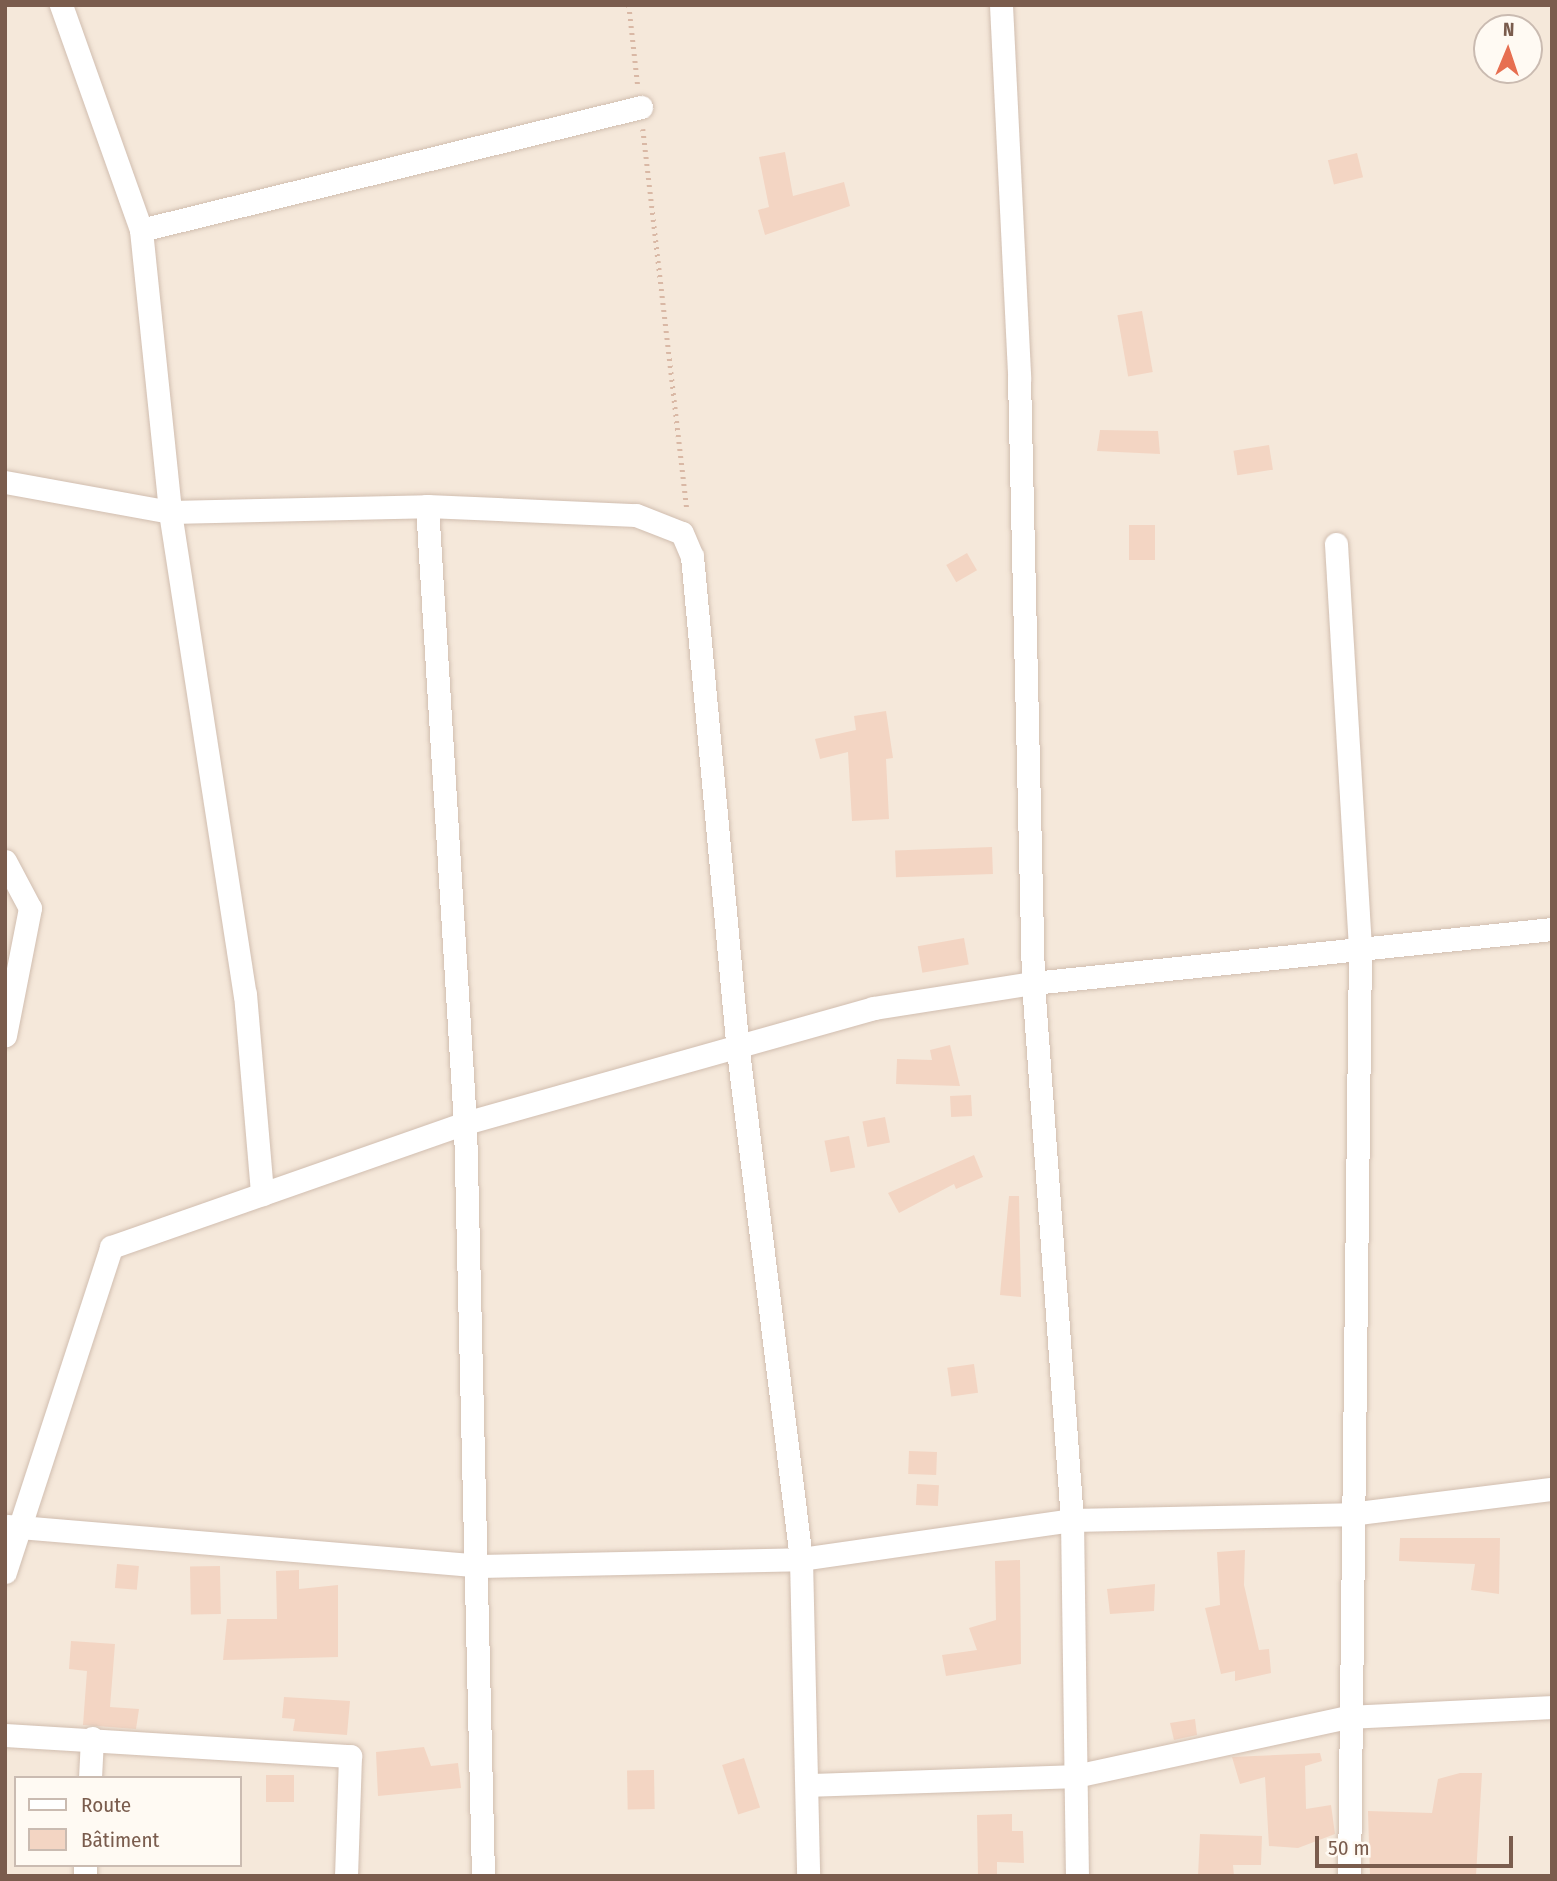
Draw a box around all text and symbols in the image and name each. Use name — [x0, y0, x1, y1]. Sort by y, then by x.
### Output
north arrow — [1473, 14, 1543, 84]
text: N — [1503, 18, 1515, 41]
legend — [14, 1776, 242, 1867]
text: Route — [81, 1792, 131, 1818]
scale bar — [1319, 1822, 1517, 1866]
text: Bâtiment — [81, 1827, 159, 1853]
text: 50 m — [1328, 1835, 1370, 1861]

